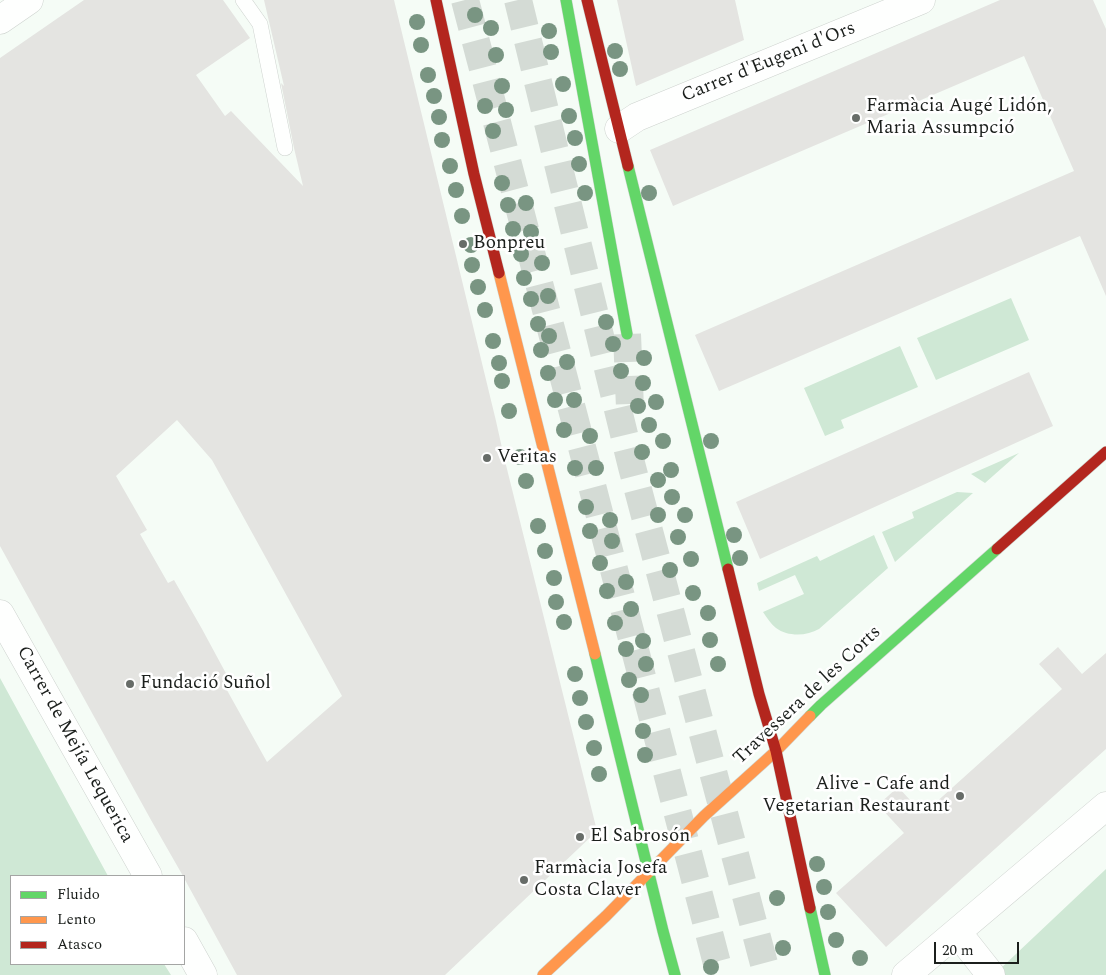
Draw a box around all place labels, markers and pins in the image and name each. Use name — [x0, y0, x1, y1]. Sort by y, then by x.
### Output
place label: Farmàcia Augé Lidón, Maria Assumpció — [866, 96, 1052, 140]
marker: Farmàcia Augé Lidón, Maria Assumpció — [850, 112, 862, 124]
place label: Bonpreu — [473, 233, 545, 255]
marker: Bonpreu — [457, 238, 469, 250]
place label: Veritas — [497, 447, 557, 469]
marker: Veritas — [481, 452, 493, 464]
place label: Fundació Suñol — [140, 673, 271, 695]
marker: Fundació Suñol — [124, 678, 136, 690]
place label: Alive - Cafe and Vegetarian Restaurant — [762, 774, 950, 818]
marker: Alive - Cafe and Vegetarian Restaurant — [954, 790, 966, 802]
place label: El Sabrosón — [590, 826, 690, 848]
marker: El Sabrosón — [574, 831, 586, 843]
place label: Farmàcia Josefa Costa Claver — [534, 858, 667, 902]
marker: Farmàcia Josefa Costa Claver — [518, 874, 530, 886]

